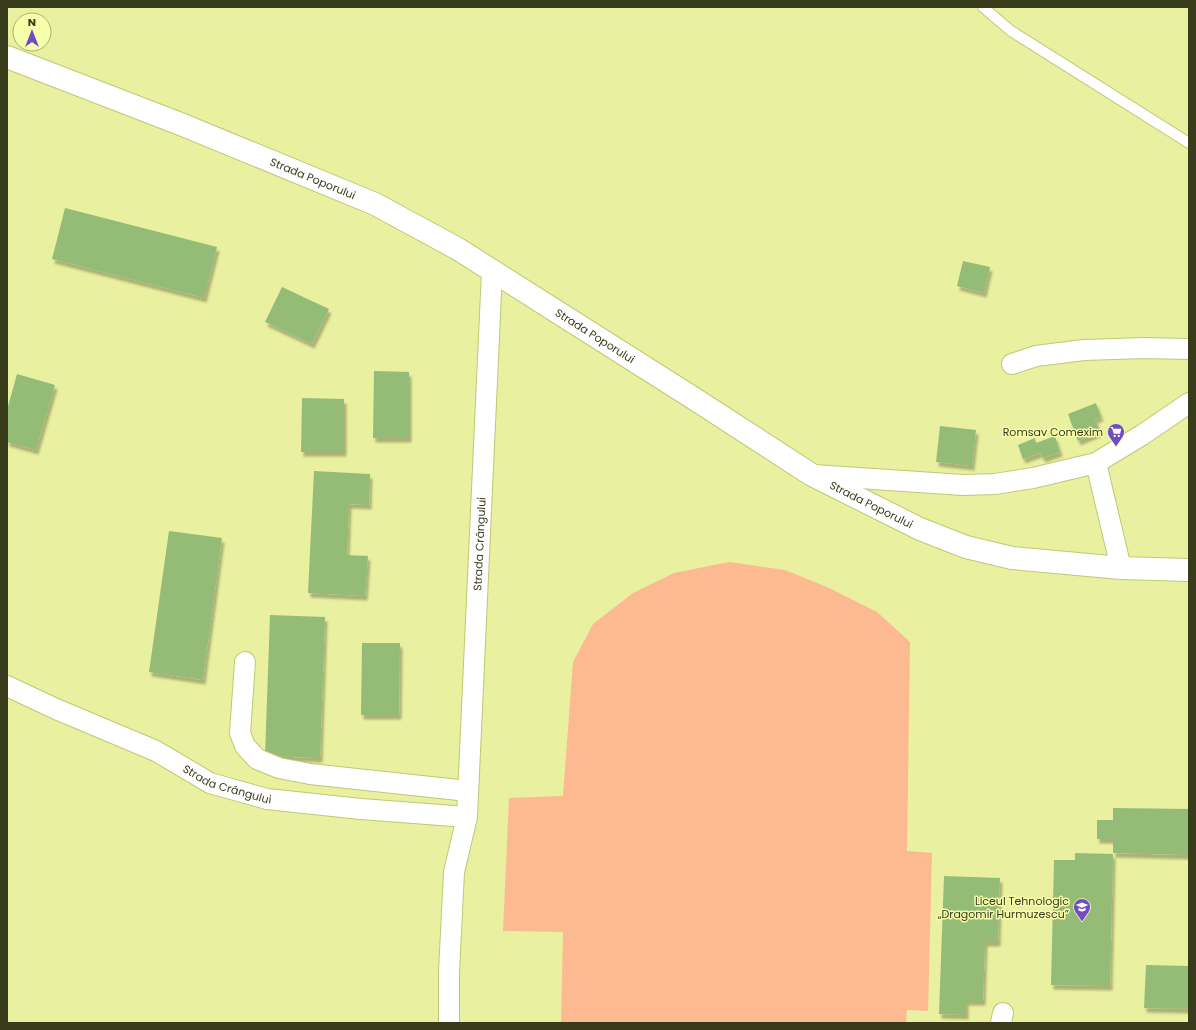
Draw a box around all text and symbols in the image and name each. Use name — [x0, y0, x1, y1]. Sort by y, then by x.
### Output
north arrow — [12, 12, 52, 52]
text: N — [28, 14, 36, 30]
street label: Strada Poporului — [267, 154, 358, 203]
street label: Strada Poporului — [552, 305, 638, 367]
supermarket icon: Romsav Comexim — [1106, 422, 1126, 447]
place label: Romsav Comexim — [1003, 424, 1103, 440]
street label: Strada Poporului — [827, 477, 916, 532]
street label: Strada Crângului — [469, 496, 490, 591]
street label: Strada Crângului — [180, 761, 272, 807]
place label: Liceul Tehnologic „Dragomir Hurmuzescu” — [937, 893, 1069, 922]
school or university icon: Liceul Tehnologic „Dragomir Hurmuzescu” — [1072, 897, 1092, 922]

